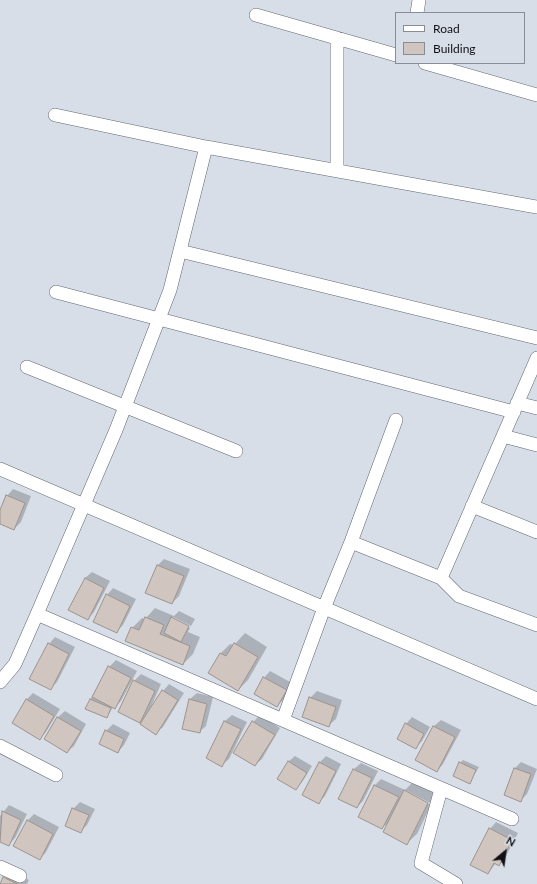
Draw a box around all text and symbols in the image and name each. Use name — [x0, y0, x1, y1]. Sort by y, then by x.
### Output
legend — [395, 12, 525, 64]
text: Road — [433, 21, 460, 36]
text: Building — [433, 41, 476, 56]
north arrow — [485, 832, 525, 872]
text: N — [504, 833, 518, 849]

